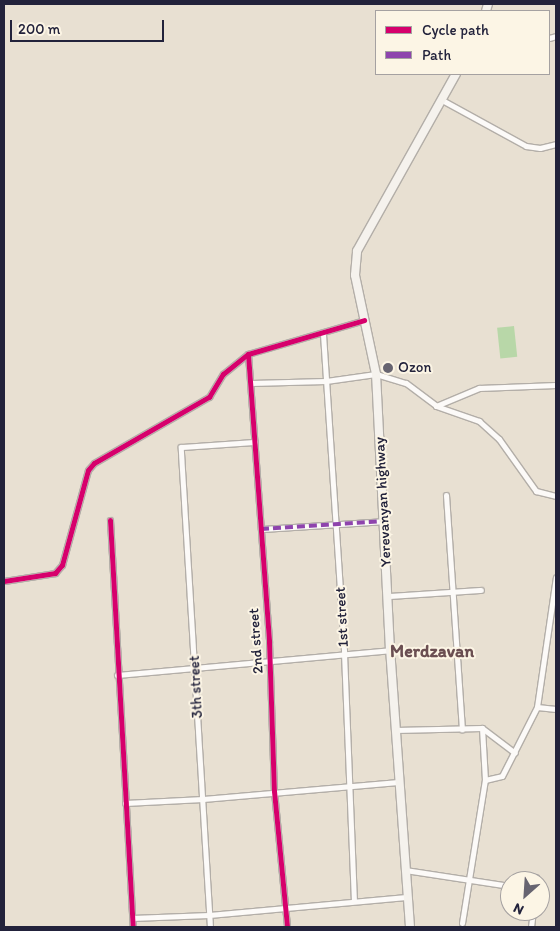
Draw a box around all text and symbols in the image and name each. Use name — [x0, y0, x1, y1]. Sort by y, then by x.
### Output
scale bar — [12, 10, 166, 42]
legend — [375, 10, 550, 75]
text: 200 m — [18, 20, 60, 38]
text: Cycle path — [422, 21, 489, 39]
text: Path — [422, 46, 451, 64]
place label: Ozon — [398, 359, 431, 377]
marker: Ozon — [382, 362, 394, 374]
street label: Yerevanyan highway — [371, 436, 395, 568]
street label: 1st street — [331, 586, 353, 648]
street label: 2nd street — [245, 607, 267, 675]
district label: Merdzavan — [390, 640, 474, 662]
street label: 3th street — [185, 655, 207, 719]
north arrow — [500, 871, 550, 921]
text: N — [511, 899, 527, 919]

